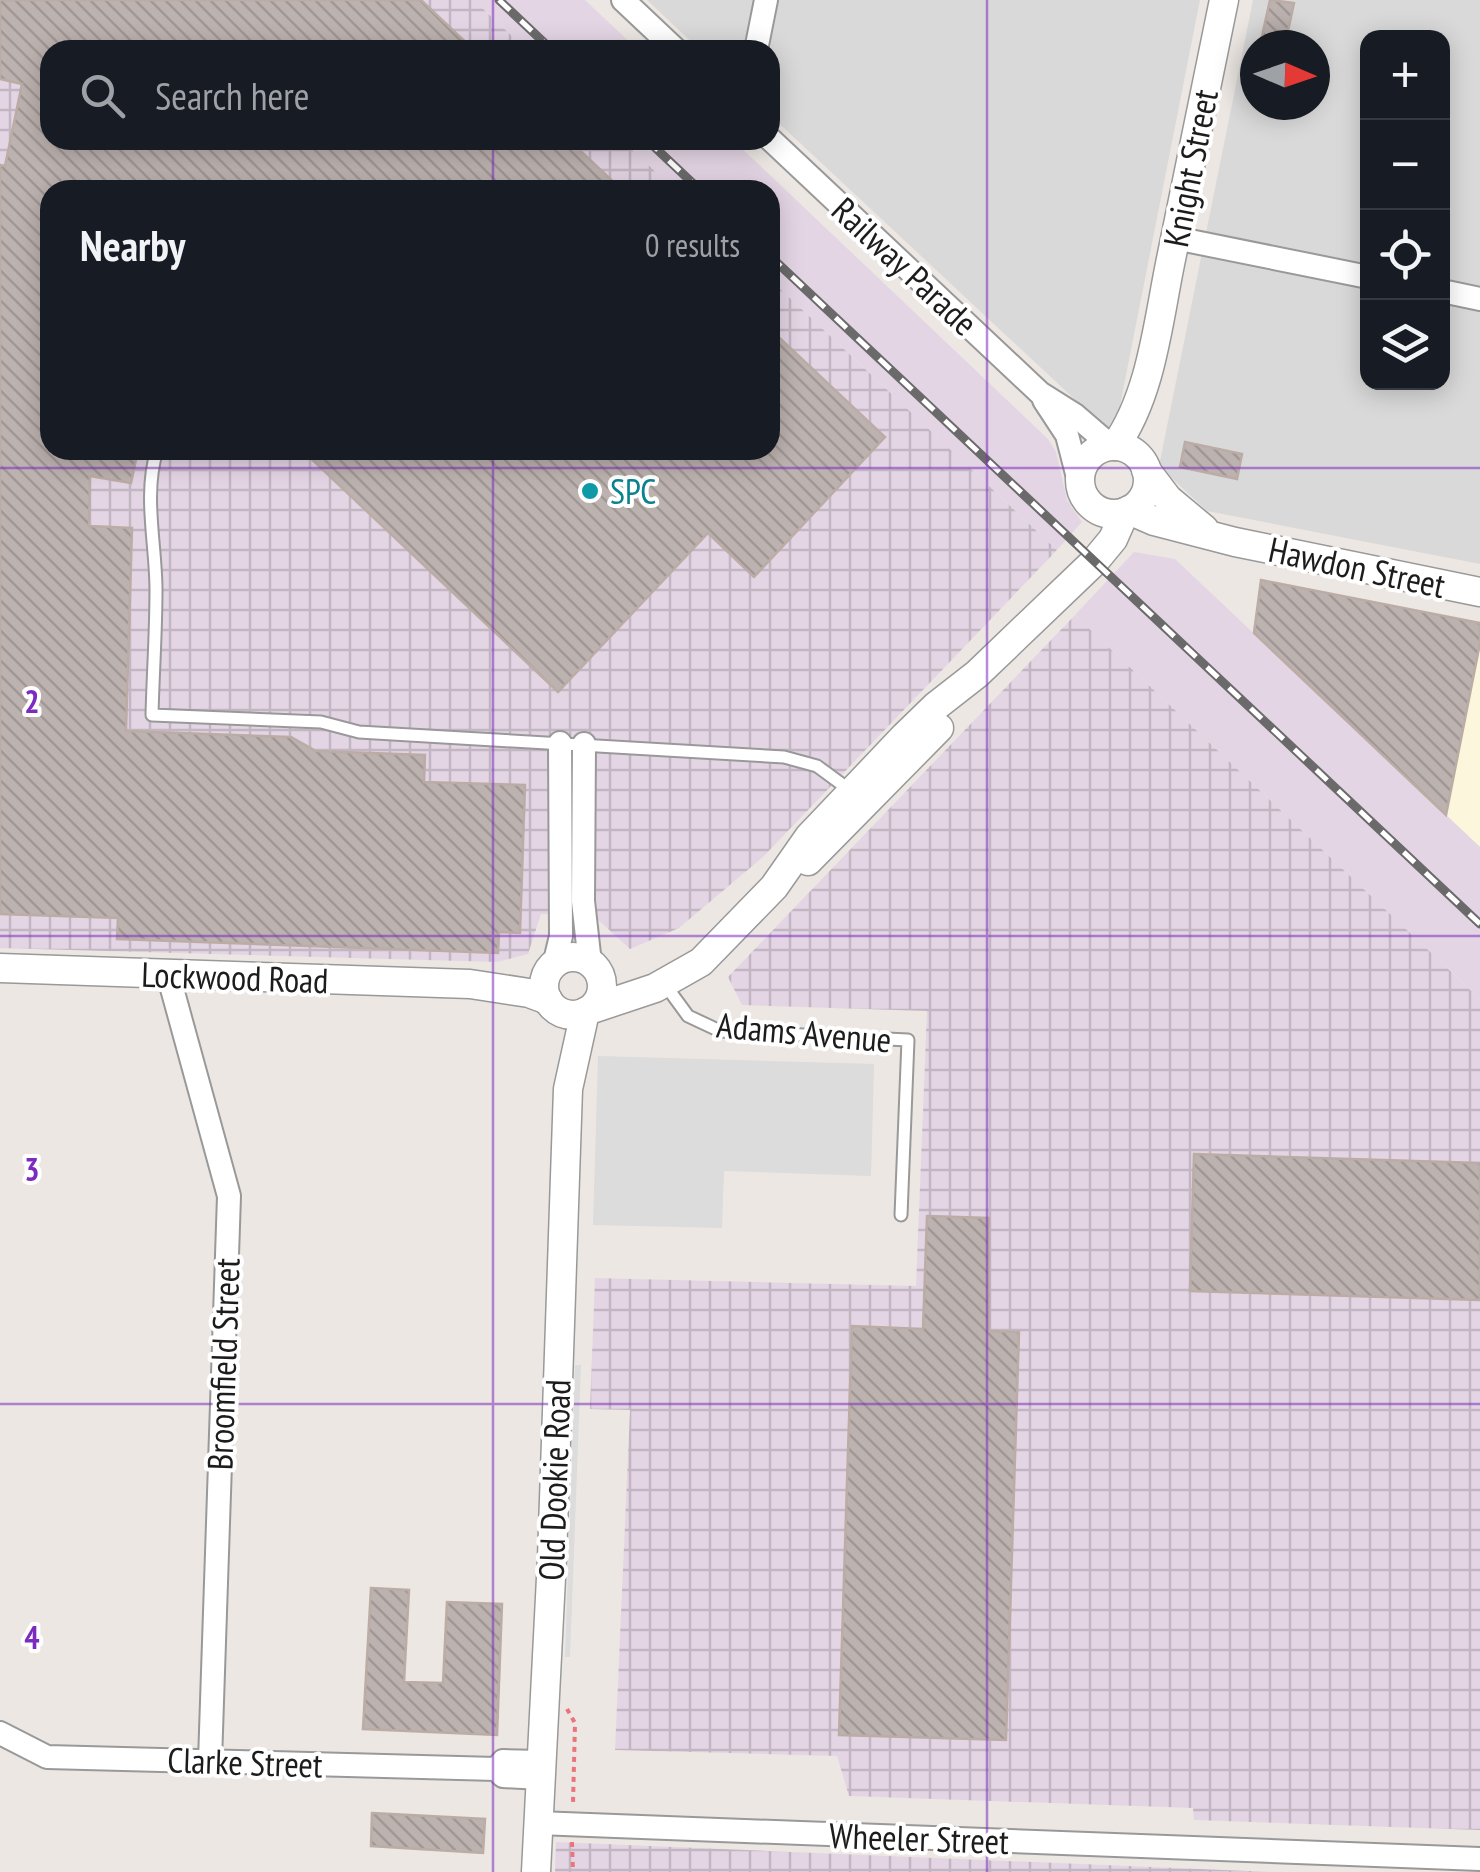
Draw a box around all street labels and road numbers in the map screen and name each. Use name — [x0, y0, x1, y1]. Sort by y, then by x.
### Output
street label: Knight Street — [1152, 85, 1228, 251]
street label: Railway Parade — [822, 187, 988, 345]
street label: Hawdon Street — [1265, 526, 1450, 608]
street label: Lockwood Road — [141, 951, 329, 1003]
street label: Adams Avenue — [715, 1001, 893, 1063]
street label: Broomfield Street — [196, 1257, 250, 1471]
street label: Old Dookie Road — [528, 1379, 580, 1581]
street label: Clarke Street — [167, 1736, 324, 1788]
street label: Wheeler Street — [828, 1812, 1010, 1864]

